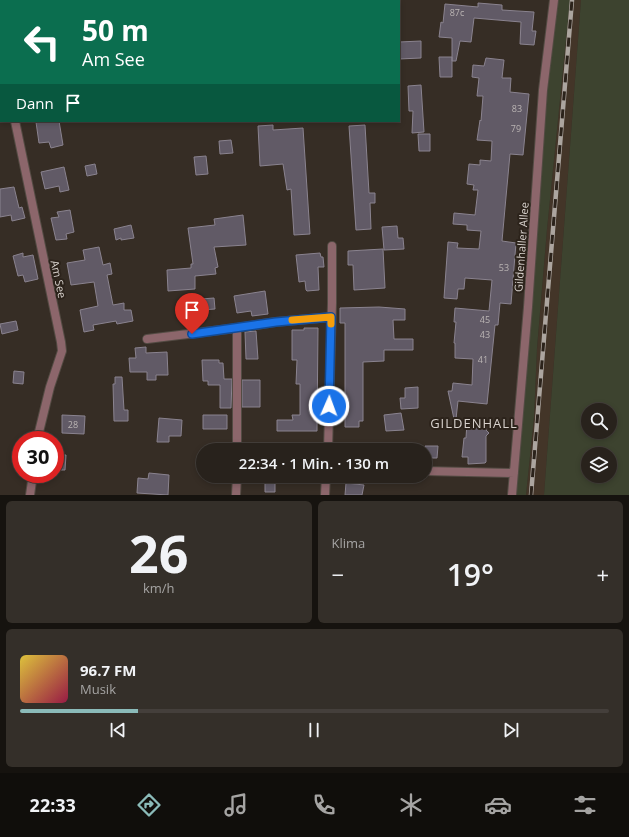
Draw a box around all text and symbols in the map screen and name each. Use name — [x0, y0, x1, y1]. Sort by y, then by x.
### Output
house number: 87c — [450, 6, 465, 19]
text: 50 m — [82, 11, 149, 49]
icon: left — [16, 16, 68, 68]
text: Am See — [82, 47, 145, 71]
icon: arrive — [62, 92, 84, 114]
text: Dann — [16, 93, 54, 113]
house number: 83 — [512, 102, 522, 115]
house number: 79 — [511, 122, 521, 135]
street label: Gildenhaller Allee — [510, 202, 532, 292]
street label: Am See — [48, 259, 70, 299]
house number: 53 — [499, 261, 509, 274]
pin — [175, 293, 209, 334]
icon: arrive — [181, 299, 203, 321]
house number: 45 — [480, 313, 490, 326]
house number: 43 — [480, 328, 490, 341]
house number: 41 — [478, 353, 488, 366]
position arrow — [308, 385, 350, 427]
map controls — [581, 403, 617, 483]
button: search — [581, 403, 617, 439]
district label: GILDENHALL — [430, 414, 518, 432]
house number: 28 — [68, 418, 78, 431]
speed limit sign: 30 — [12, 431, 64, 483]
button: layers — [581, 447, 617, 483]
text: 22:34 · 1 Min. · 130 m — [239, 453, 389, 473]
text: 26 — [129, 517, 188, 588]
text: Klima — [332, 534, 365, 552]
text: 19° — [447, 554, 494, 595]
text: − — [332, 559, 344, 589]
text: + — [596, 559, 609, 589]
text: km/h — [143, 579, 175, 597]
text: 96.7 FM — [80, 660, 136, 680]
text: Musik — [80, 680, 116, 698]
icon: previous — [107, 719, 129, 741]
icon: pause — [303, 719, 325, 741]
icon: next — [500, 719, 522, 741]
icon: directions — [135, 791, 163, 819]
icon: music — [222, 791, 250, 819]
icon: phone — [310, 791, 338, 819]
icon: climate — [397, 791, 425, 819]
icon: car — [484, 791, 512, 819]
icon: filters — [571, 791, 599, 819]
text: 22:33 — [30, 793, 76, 817]

